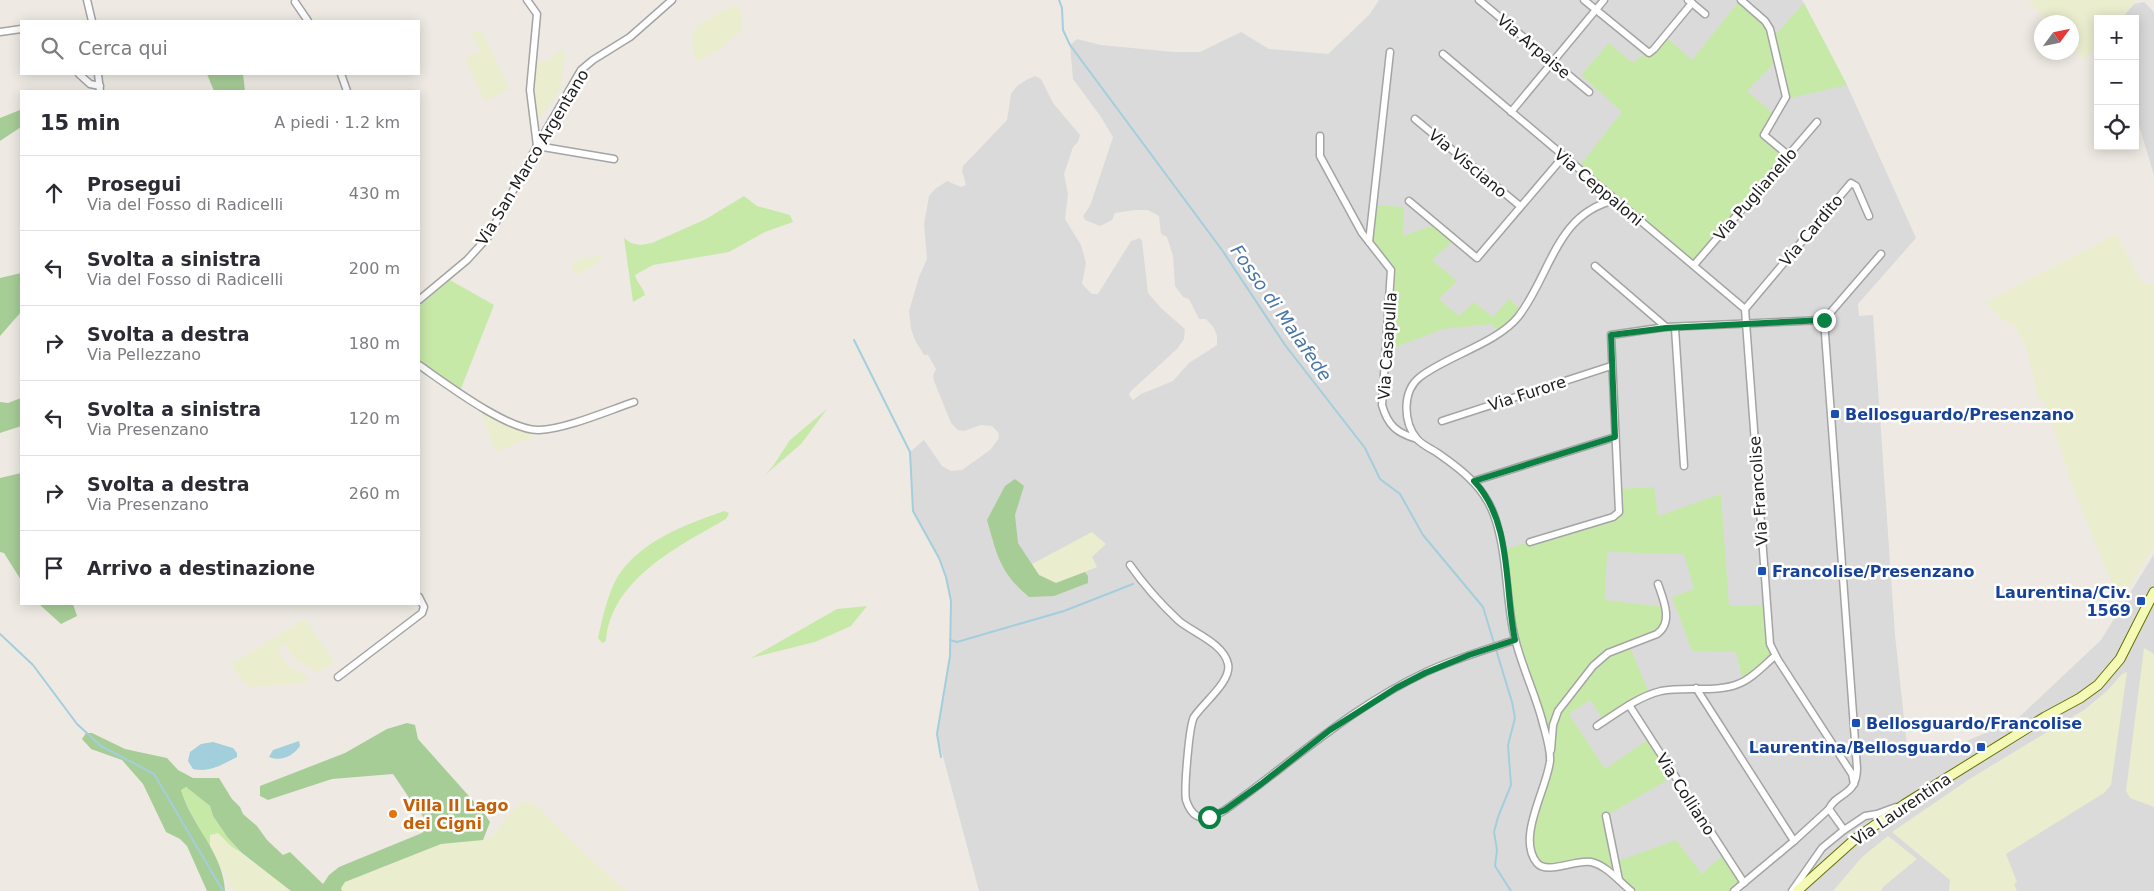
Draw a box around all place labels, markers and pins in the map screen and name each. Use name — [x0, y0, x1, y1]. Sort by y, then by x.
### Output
place label: Bellosguardo/Presenzano — [1845, 405, 2074, 424]
marker: Bellosguardo/Presenzano — [1829, 408, 1841, 420]
place label: Francolise/Presenzano — [1772, 562, 1974, 581]
marker: Francolise/Presenzano — [1756, 565, 1768, 577]
place label: Laurentina/Civ. 1569 — [1995, 583, 2131, 620]
marker: Laurentina/Civ. 1569 — [2135, 595, 2147, 607]
place label: Bellosguardo/Francolise — [1866, 714, 2082, 733]
marker: Bellosguardo/Francolise — [1850, 717, 1862, 729]
place label: Laurentina/Bellosguardo — [1749, 738, 1971, 757]
marker: Laurentina/Bellosguardo — [1975, 741, 1987, 753]
place label: Villa Il Lago dei Cigni — [403, 796, 508, 833]
marker: Villa Il Lago dei Cigni — [387, 808, 399, 820]

